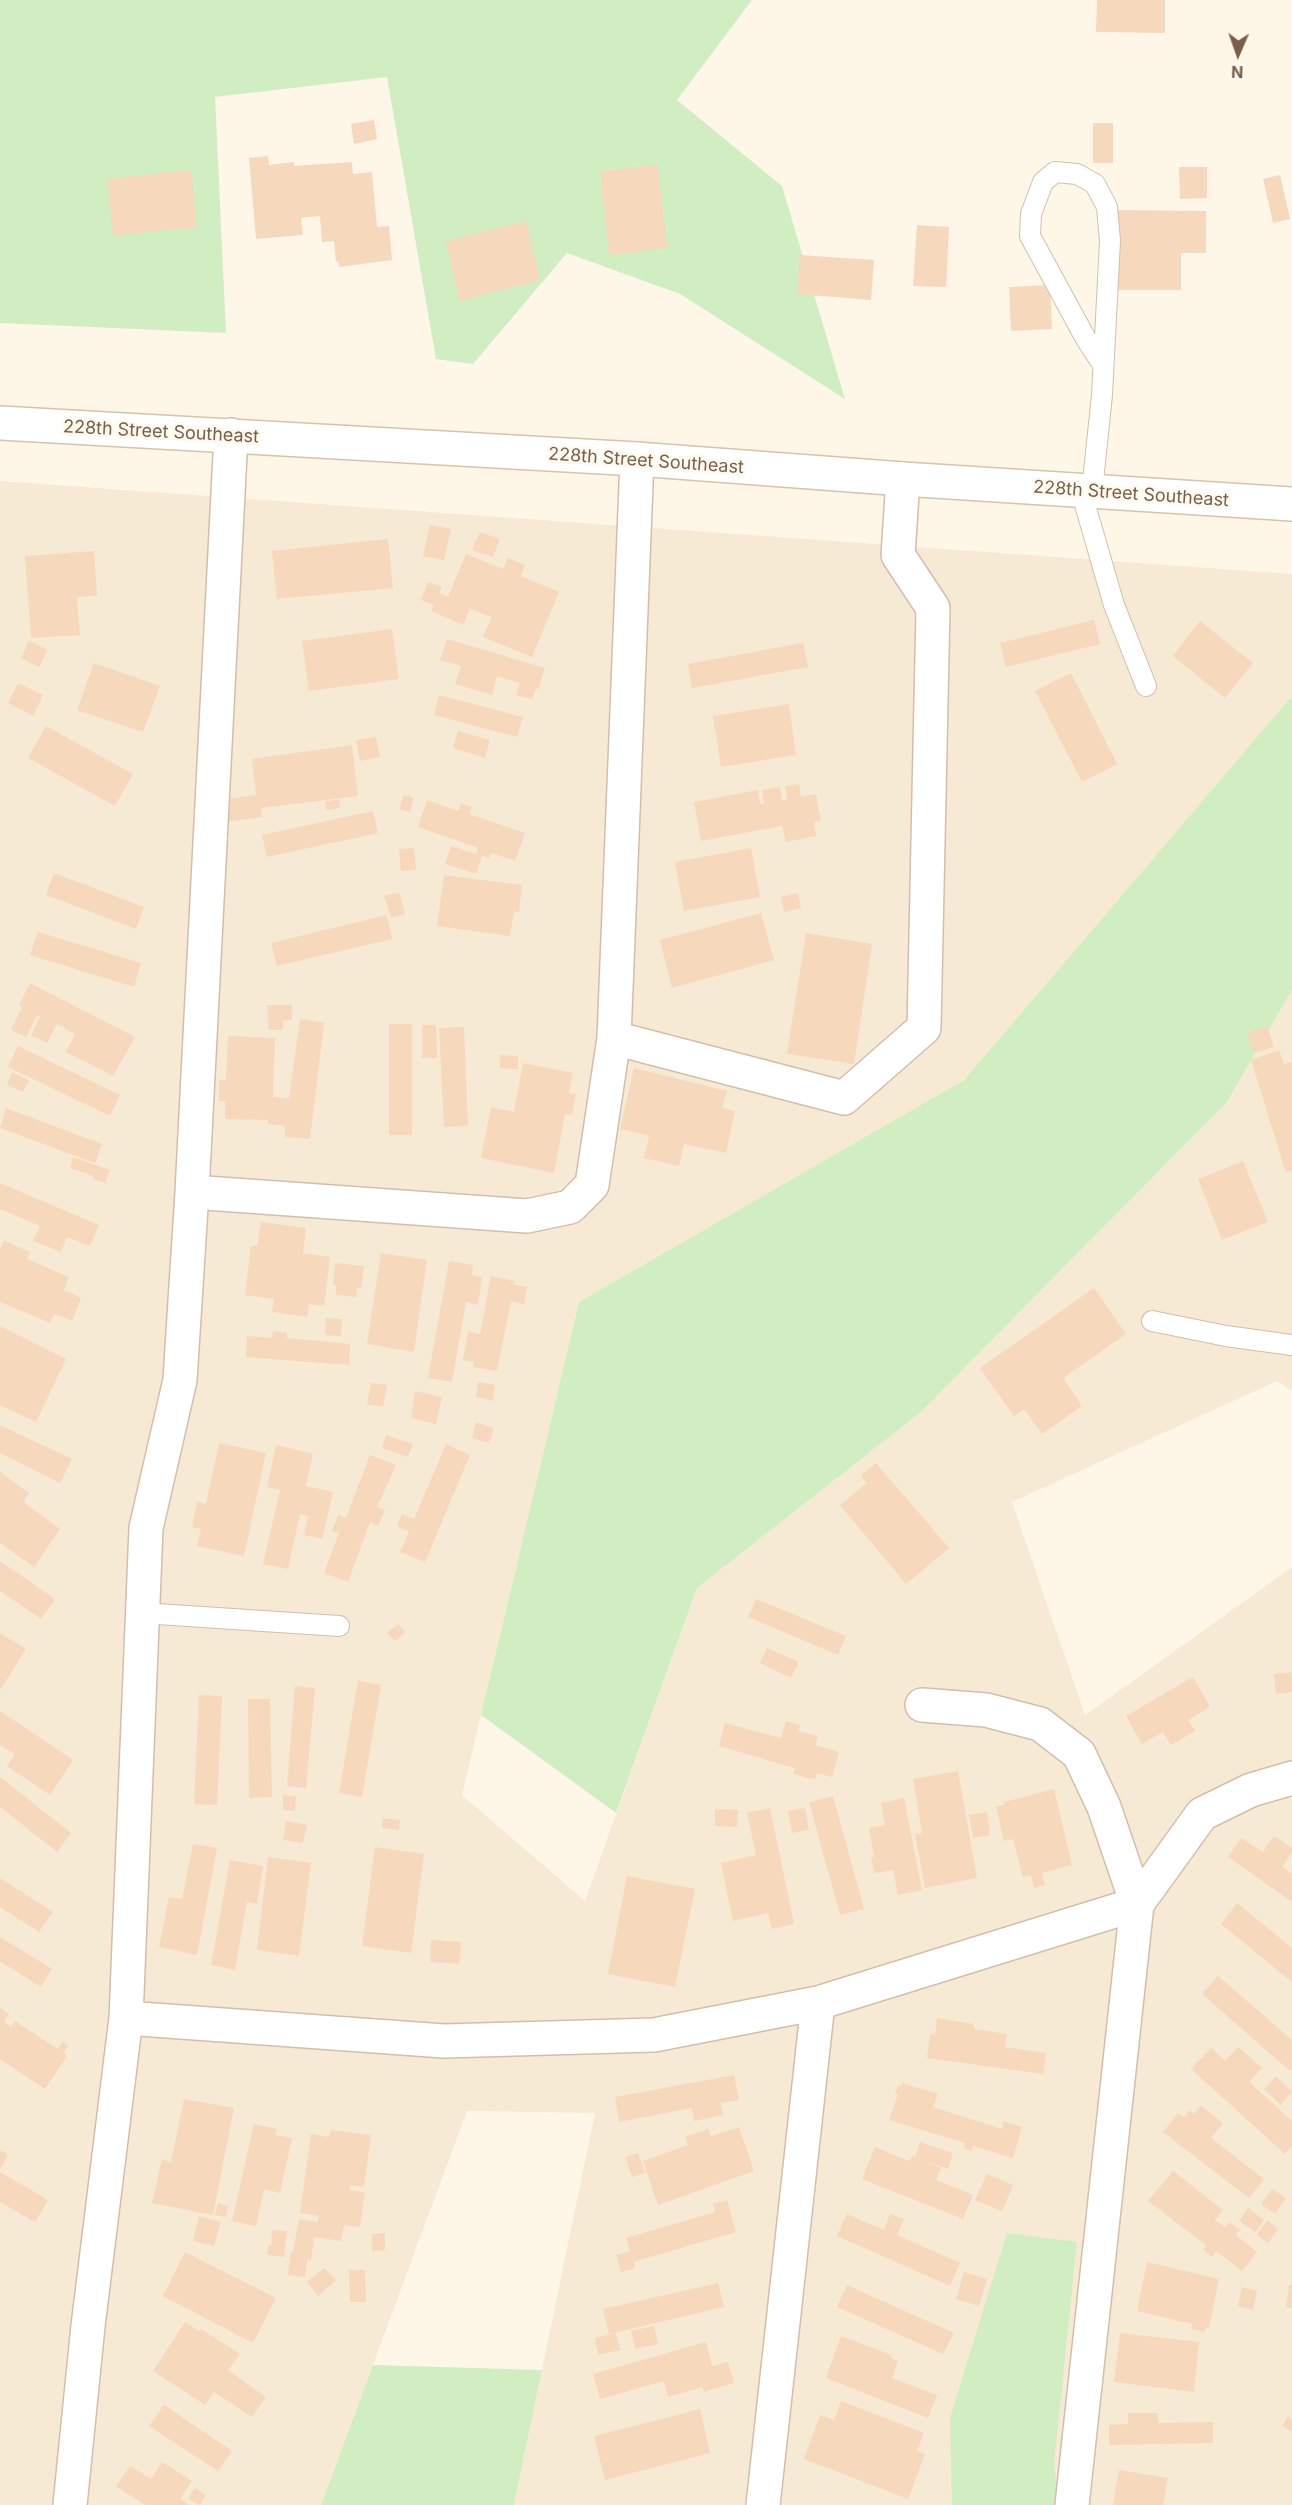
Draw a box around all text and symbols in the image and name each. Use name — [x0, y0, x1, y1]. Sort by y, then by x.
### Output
north arrow — [1208, 24, 1268, 84]
text: N — [1231, 62, 1244, 82]
street label: 228th Street Southeast — [62, 416, 260, 448]
street label: 228th Street Southeast — [547, 443, 745, 479]
street label: 228th Street Southeast — [1032, 476, 1230, 512]

